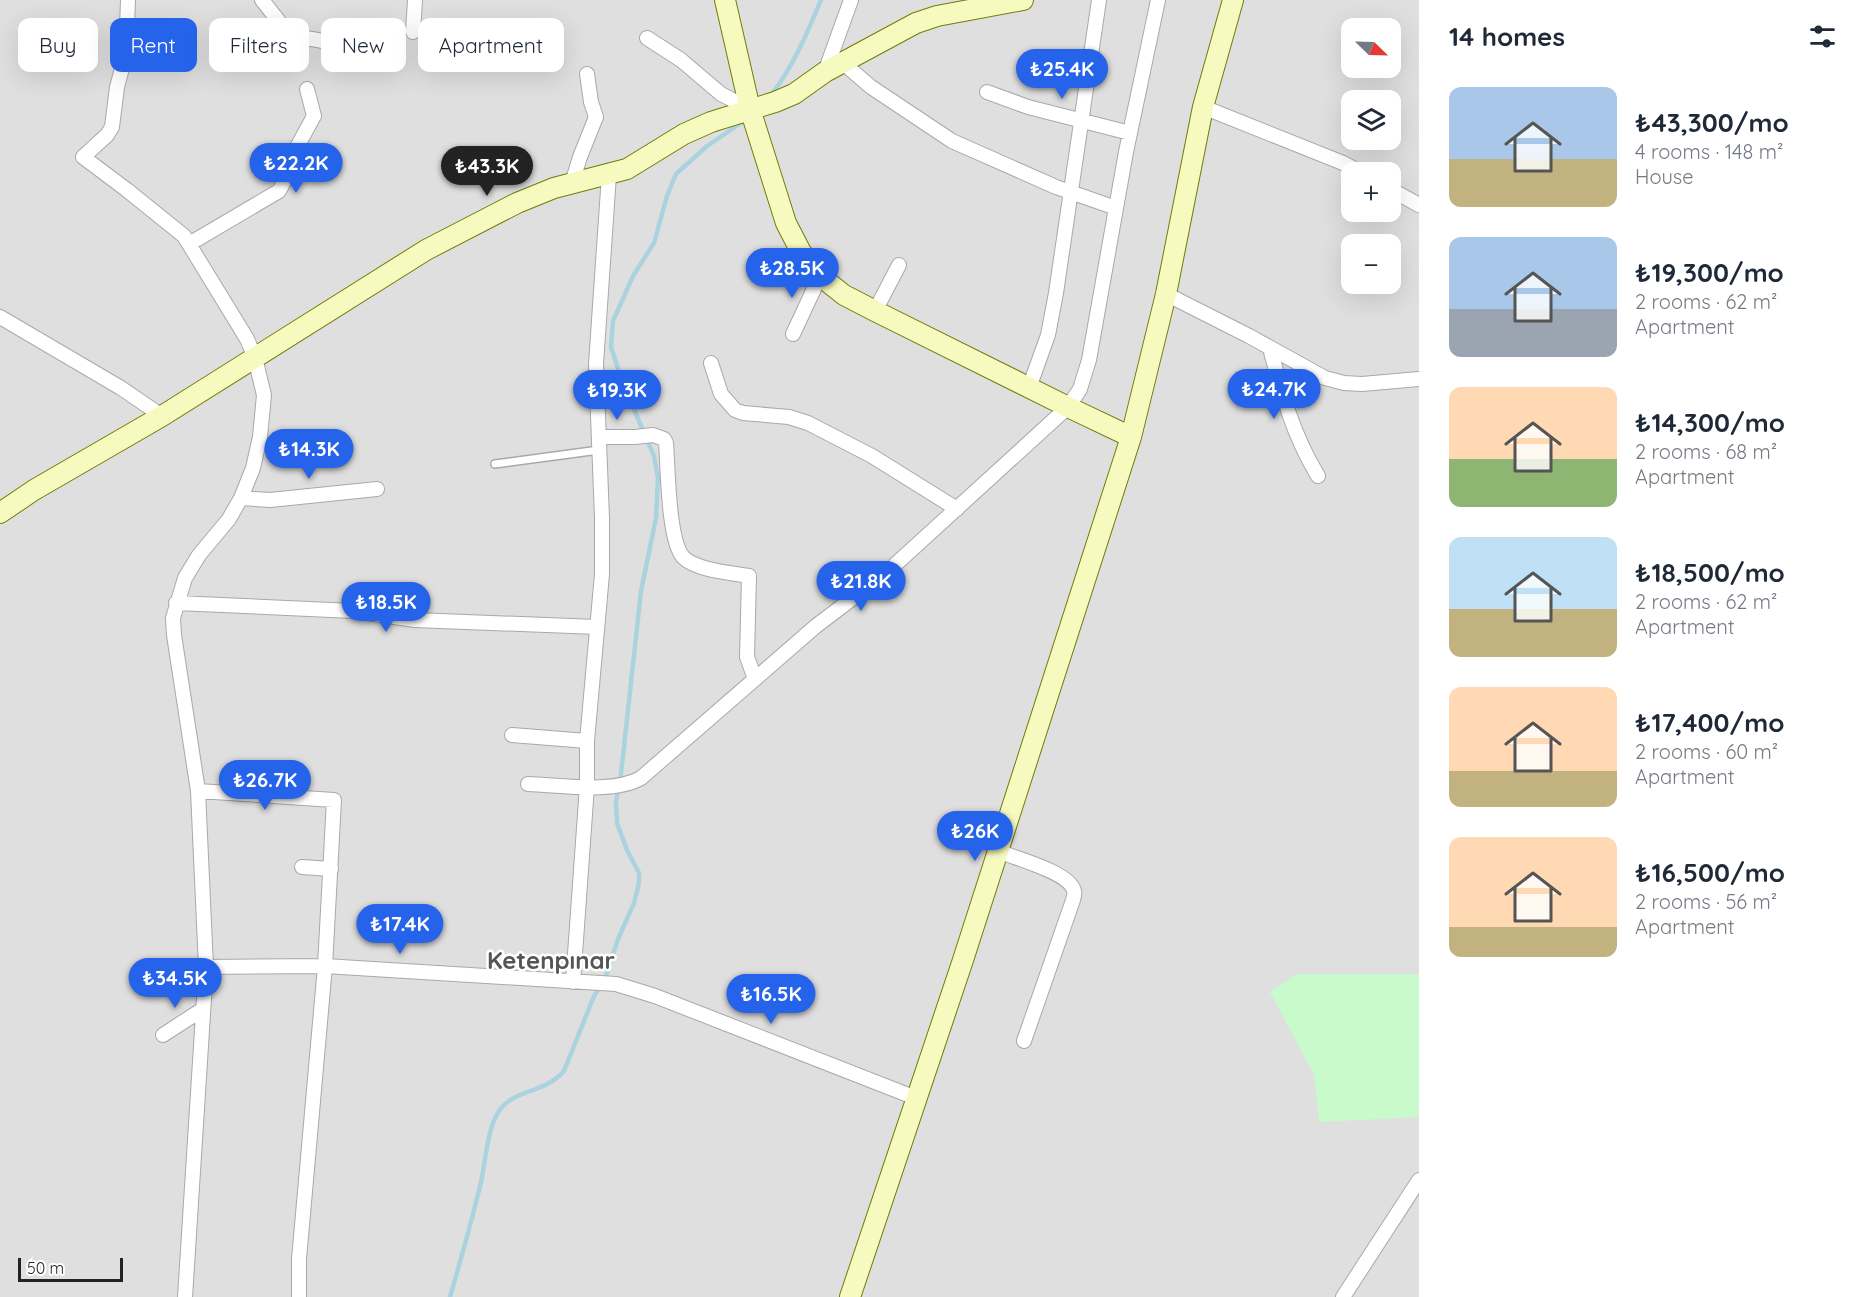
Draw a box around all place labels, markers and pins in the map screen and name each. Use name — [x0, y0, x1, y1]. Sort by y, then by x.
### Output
pin: ₺25.4K — [1013, 49, 1111, 100]
pin: ₺22.2K — [247, 143, 345, 194]
pin: ₺43.3K — [438, 146, 536, 197]
pin: ₺28.5K — [743, 248, 841, 299]
pin: ₺24.7K — [1225, 369, 1323, 420]
pin: ₺19.3K — [568, 370, 666, 421]
pin: ₺14.3K — [260, 429, 358, 480]
pin: ₺21.8K — [812, 561, 910, 612]
pin: ₺18.5K — [337, 582, 435, 633]
pin: ₺26.7K — [216, 760, 314, 811]
pin: ₺26K — [939, 811, 1011, 862]
pin: ₺17.4K — [351, 904, 449, 955]
pin: ₺34.5K — [126, 958, 224, 1009]
pin: ₺16.5K — [722, 974, 820, 1025]

